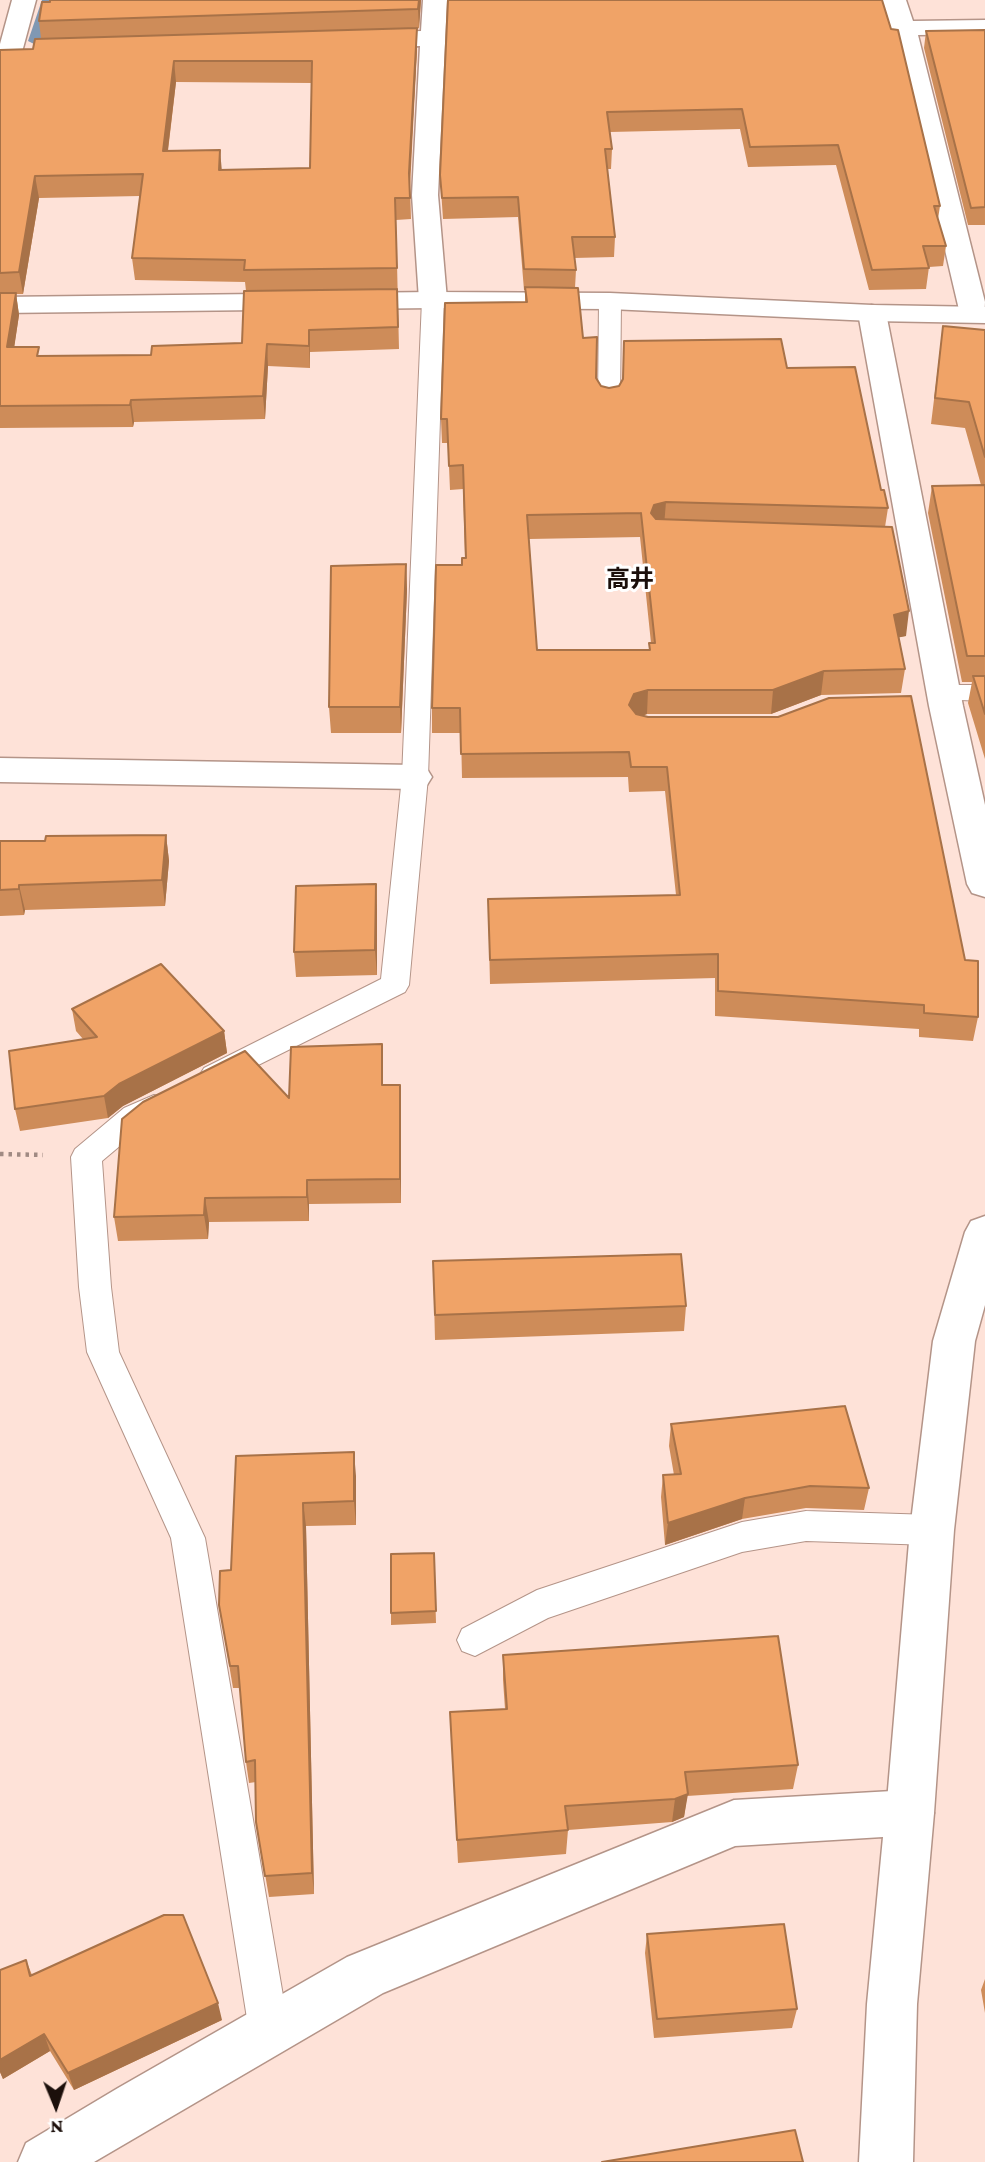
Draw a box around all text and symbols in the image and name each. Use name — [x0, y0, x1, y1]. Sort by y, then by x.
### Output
district label: 高井 — [606, 566, 654, 594]
north arrow — [21, 2071, 91, 2141]
text: N — [50, 2117, 64, 2138]

